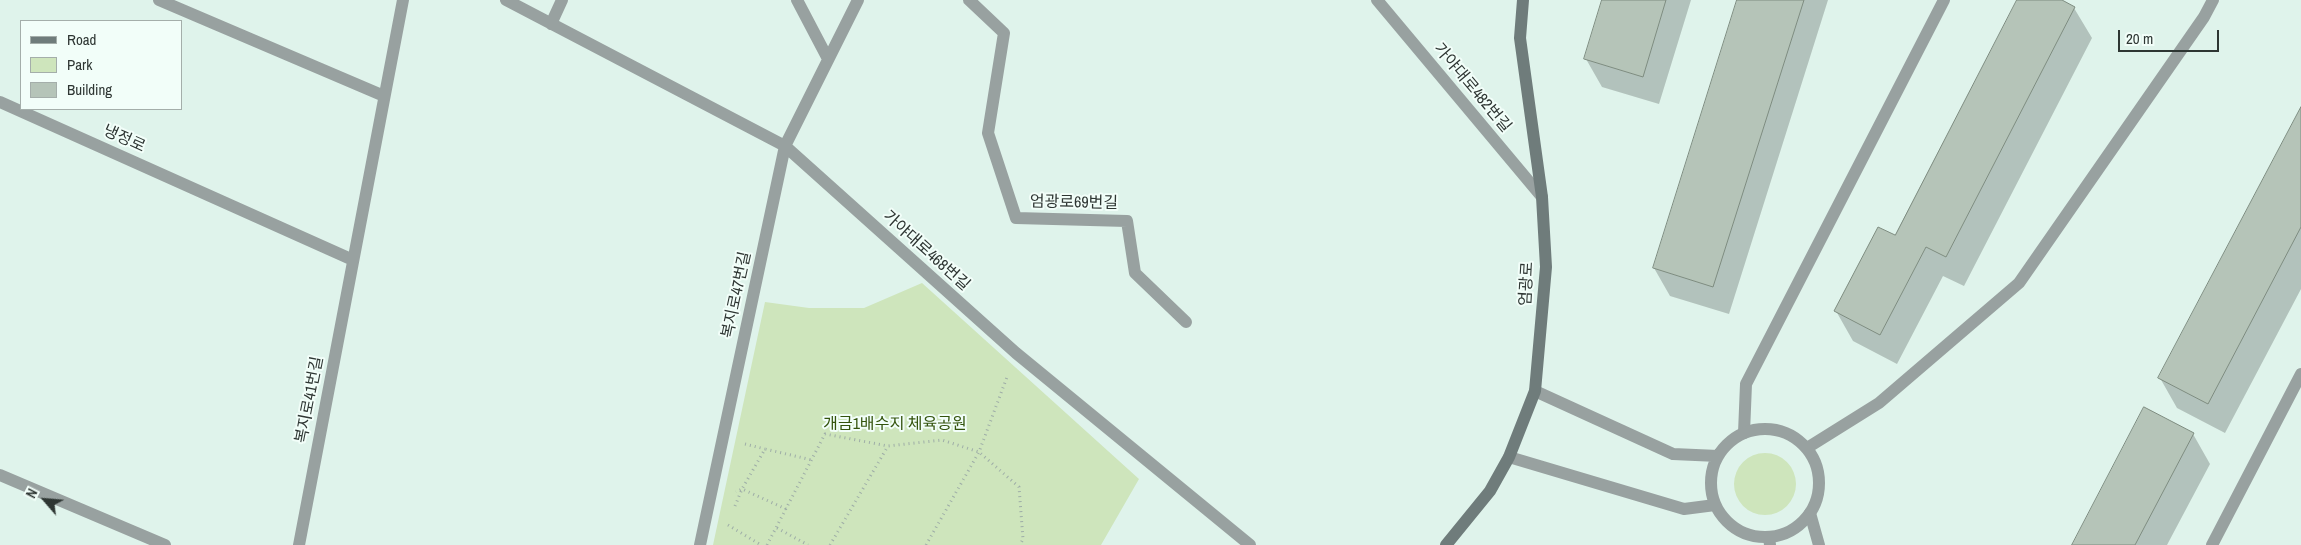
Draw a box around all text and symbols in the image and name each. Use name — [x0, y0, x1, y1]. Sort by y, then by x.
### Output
legend — [20, 20, 182, 110]
scale bar — [2121, 20, 2222, 52]
text: 20 m — [2126, 28, 2153, 49]
text: Road — [67, 29, 96, 50]
street label: 가야대로482번길 — [1429, 40, 1515, 136]
text: Park — [67, 54, 92, 75]
text: Building — [67, 79, 112, 100]
street label: 냉정로 — [100, 121, 148, 157]
street label: 엄광로69번길 — [1030, 193, 1118, 213]
street label: 가야대로468번길 — [879, 207, 973, 295]
street label: 복지로47번길 — [718, 250, 756, 340]
street label: 엄광로 — [1516, 261, 1538, 307]
street label: 복지로41번길 — [292, 355, 328, 445]
park label: 개금1배수지 체육공원 — [823, 415, 967, 435]
north arrow — [20, 475, 70, 525]
text: N — [22, 485, 42, 501]

